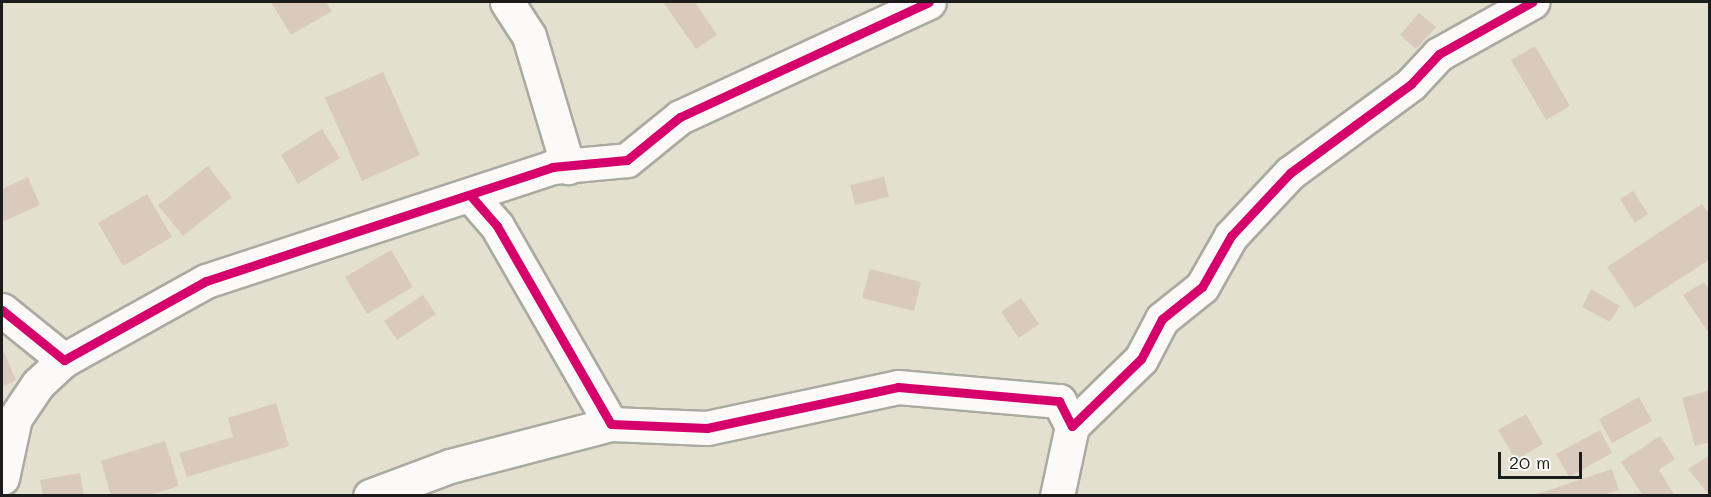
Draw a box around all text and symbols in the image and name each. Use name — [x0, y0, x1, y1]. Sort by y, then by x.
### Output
scale bar — [1501, 440, 1585, 478]
text: 20 m — [1509, 450, 1550, 474]

